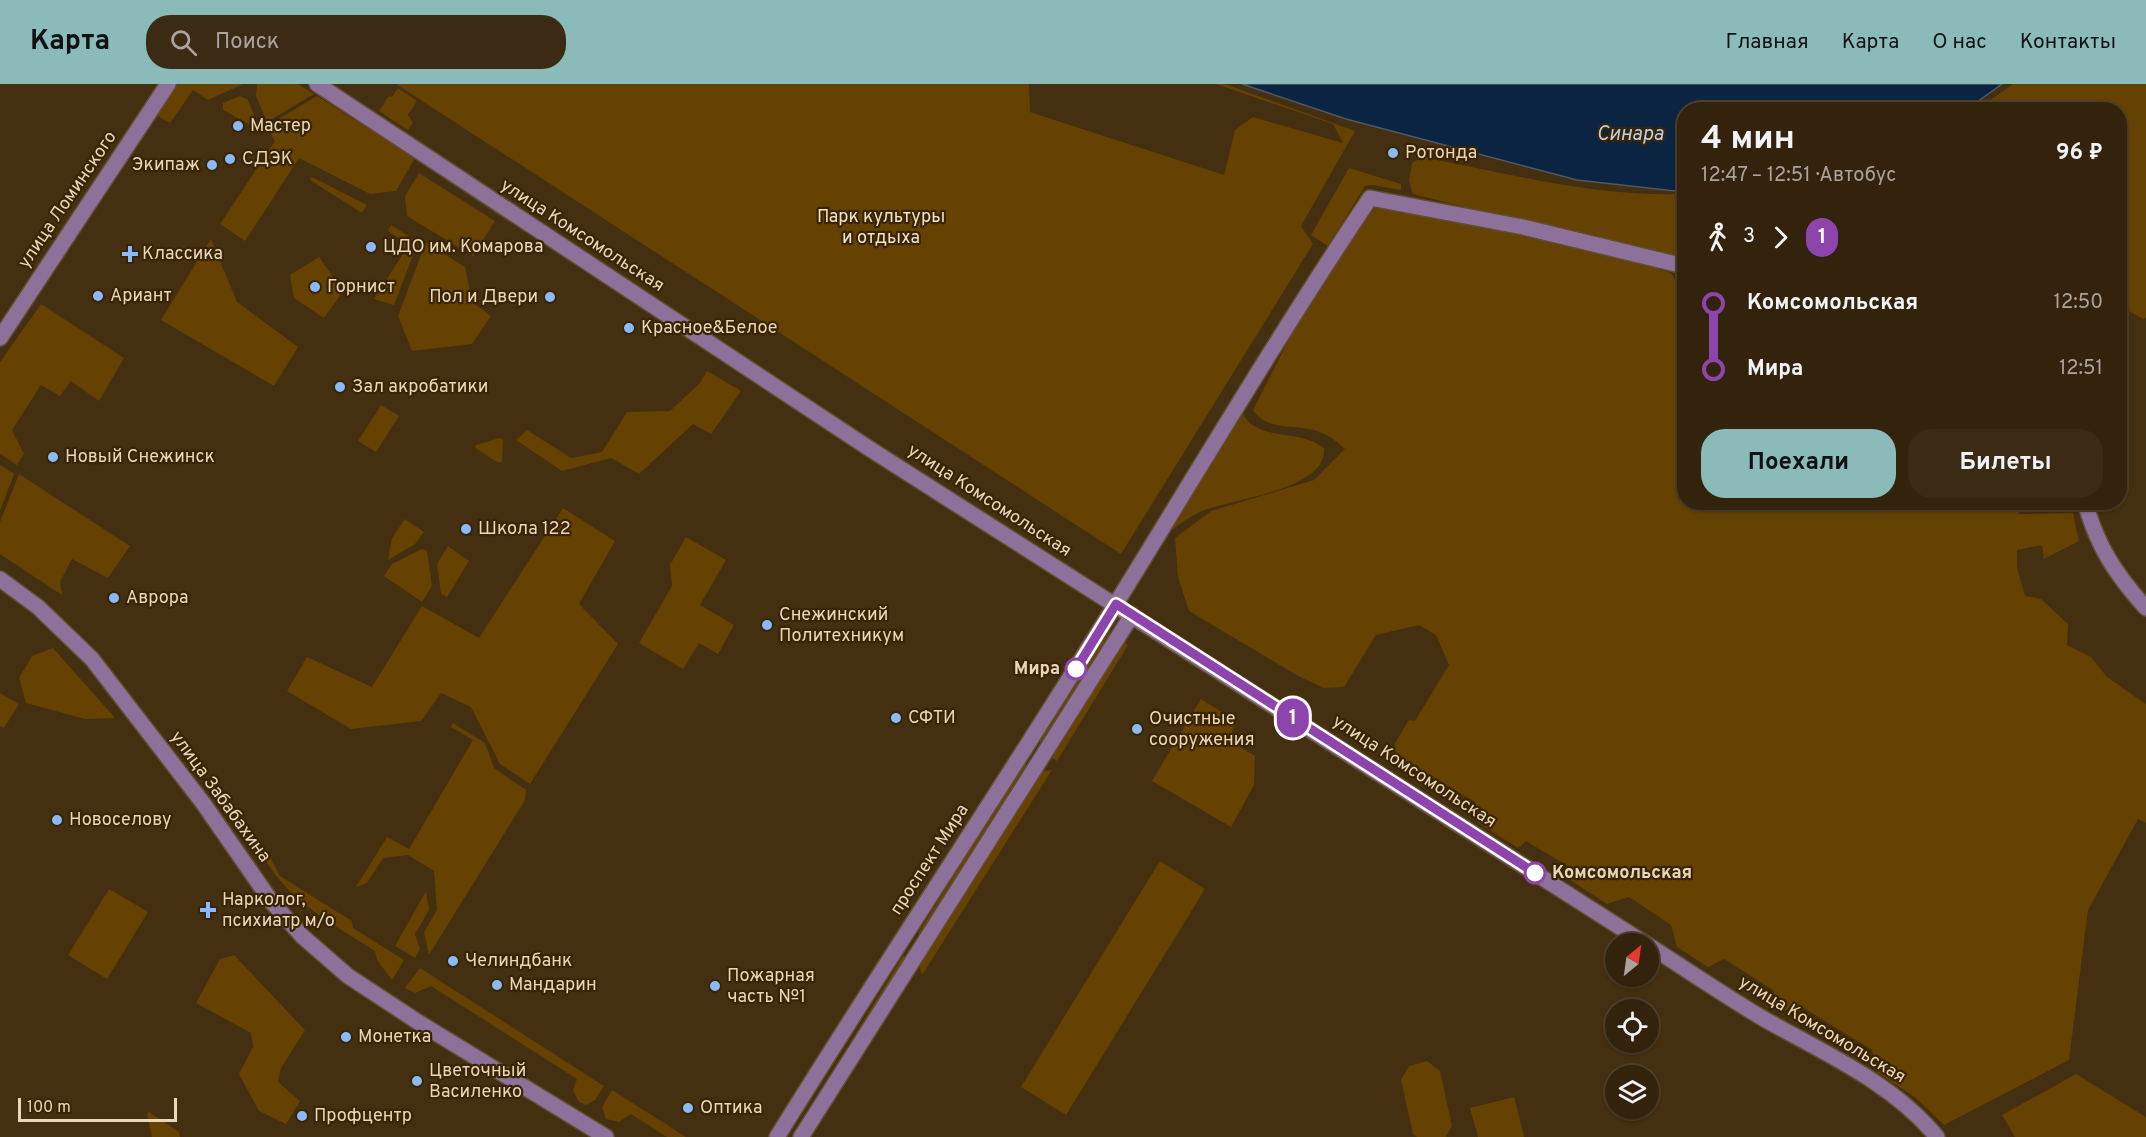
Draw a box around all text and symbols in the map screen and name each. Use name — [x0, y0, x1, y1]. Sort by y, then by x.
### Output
search box — [146, 15, 566, 69]
text: Карта — [30, 24, 110, 60]
icon: search — [167, 26, 200, 59]
text: Поиск — [215, 29, 279, 56]
text: Главная — [1725, 29, 1809, 56]
text: Карта — [1842, 29, 1899, 56]
text: О нас — [1932, 29, 1987, 56]
text: Контакты — [2020, 29, 2116, 56]
place label: Мастер — [250, 115, 311, 138]
marker: Мастер — [231, 119, 245, 133]
text: 4 мин — [1701, 119, 1795, 161]
water label: Синара — [1596, 122, 1664, 148]
street label: улица Ломинского — [13, 127, 123, 273]
text: 96 ₽ — [2056, 140, 2103, 167]
place label: Ротонда — [1405, 142, 1477, 165]
marker: Ротонда — [1386, 146, 1400, 160]
place label: СДЭК — [242, 148, 293, 171]
marker: СДЭК — [223, 152, 237, 166]
place label: Экипаж — [132, 154, 200, 177]
marker: Экипаж — [205, 158, 219, 172]
text: 12:47 – 12:51 · Автобус — [1701, 163, 1896, 189]
street label: улица Комсомольская — [496, 174, 668, 298]
park label: Парк культуры и отдыха — [817, 206, 945, 250]
icon: walk — [1701, 221, 1734, 254]
icon: forward — [1764, 221, 1797, 254]
text: 3 — [1743, 224, 1755, 250]
text: 1 — [1818, 224, 1826, 251]
place label: ЦДО им. Комарова — [383, 236, 543, 259]
marker: ЦДО им. Комарова — [364, 240, 378, 254]
place label: Классика — [142, 243, 223, 266]
marker: Классика — [123, 247, 137, 261]
place label: Горнист — [327, 276, 395, 299]
marker: Горнист — [308, 280, 322, 294]
place label: Ариант — [110, 285, 172, 308]
place label: Пол и Двери — [429, 286, 538, 309]
marker: Ариант — [91, 289, 105, 303]
marker: Пол и Двери — [543, 290, 557, 304]
text: Комсомольская — [1747, 290, 1918, 317]
text: 12:50 — [2054, 290, 2103, 316]
place label: Красное&Белое — [641, 317, 777, 340]
marker: Красное&Белое — [622, 321, 636, 335]
text: Мира — [1747, 356, 1803, 383]
text: 12:51 — [2059, 356, 2103, 382]
place label: Зал акробатики — [352, 376, 488, 399]
marker: Зал акробатики — [333, 380, 347, 394]
button: Поехали — [1701, 429, 1896, 498]
button: Билеты — [1908, 429, 2103, 498]
street label: улица Комсомольская — [903, 439, 1075, 563]
place label: Новый Снежинск — [65, 446, 215, 469]
marker: Новый Снежинск — [46, 450, 60, 464]
place label: Школа 122 — [478, 518, 571, 541]
marker: Школа 122 — [459, 522, 473, 536]
place label: Аврора — [126, 587, 189, 610]
marker: Аврора — [107, 591, 121, 605]
place label: Снежинский Политехникум — [779, 604, 904, 648]
marker: Снежинский Политехникум — [760, 618, 774, 632]
place label: Мира — [1014, 658, 1060, 681]
marker: Мира — [1065, 658, 1087, 680]
line badge: 1 — [1274, 698, 1312, 738]
text: 1 — [1289, 705, 1297, 732]
place label: СФТИ — [908, 707, 956, 730]
place label: Очистные сооружения — [1149, 708, 1254, 752]
street label: улица Комсомольская — [1328, 710, 1500, 834]
marker: СФТИ — [889, 711, 903, 725]
marker: Очистные сооружения — [1130, 722, 1144, 736]
street label: улица Забабахина — [165, 727, 275, 867]
street label: проспект Мира — [886, 800, 974, 920]
place label: Новоселову — [69, 809, 172, 832]
marker: Новоселову — [50, 813, 64, 827]
marker: Комсомольская — [1524, 862, 1546, 884]
place label: Комсомольская — [1552, 862, 1692, 885]
place label: Нарколог, психиатр м/о — [222, 889, 335, 933]
marker: Нарколог, психиатр м/о — [199, 901, 217, 919]
north arrow — [1605, 933, 1659, 987]
map controls — [1605, 933, 1659, 1119]
place label: Челиндбанк — [465, 950, 572, 973]
marker: Челиндбанк — [446, 954, 460, 968]
place label: Пожарная часть №1 — [727, 965, 815, 1009]
street label: улица Комсомольская — [1734, 971, 1910, 1089]
place label: Мандарин — [509, 974, 597, 997]
marker: Мандарин — [490, 978, 504, 992]
marker: Пожарная часть №1 — [708, 979, 722, 993]
button: locate — [1605, 999, 1659, 1053]
place label: Монетка — [358, 1026, 431, 1049]
marker: Монетка — [339, 1030, 353, 1044]
place label: Цветочный Василенко — [429, 1060, 526, 1104]
button: layers — [1605, 1065, 1659, 1119]
marker: Цветочный Василенко — [410, 1074, 424, 1088]
scale bar — [18, 1095, 177, 1122]
place label: Оптика — [700, 1097, 762, 1120]
text: 100 m — [27, 1098, 71, 1118]
marker: Оптика — [681, 1101, 695, 1115]
place label: Профцентр — [314, 1105, 412, 1128]
marker: Профцентр — [295, 1109, 309, 1123]

